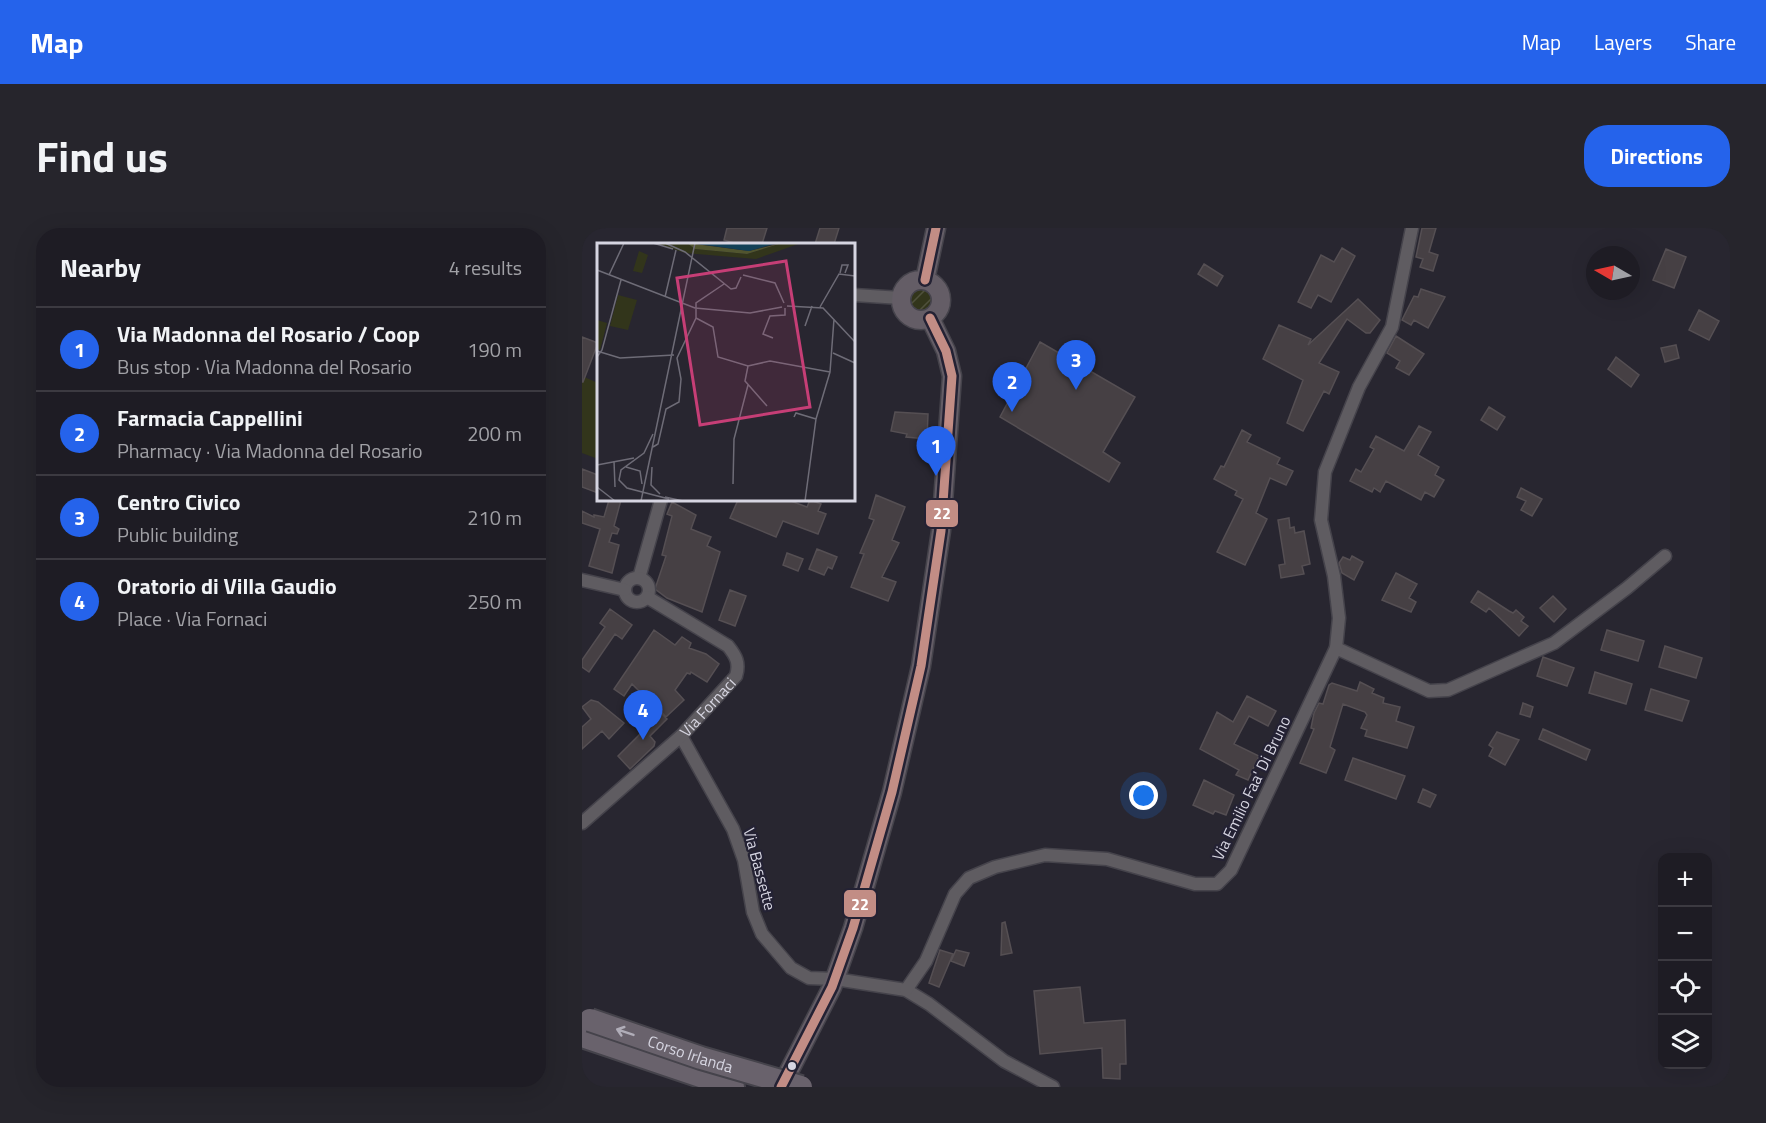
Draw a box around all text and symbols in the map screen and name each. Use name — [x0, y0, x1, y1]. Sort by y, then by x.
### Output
text: Map — [30, 21, 84, 64]
text: Map — [1522, 26, 1561, 58]
text: Layers — [1594, 26, 1652, 58]
text: Share — [1685, 26, 1736, 58]
text: Find us — [36, 124, 168, 188]
button: Directions — [1584, 125, 1730, 187]
inset map — [597, 243, 855, 501]
north arrow — [1586, 246, 1640, 300]
text: Nearby — [60, 248, 141, 287]
text: 4 results — [449, 252, 522, 283]
text: Via Madonna del Rosario / Coop — [117, 317, 420, 351]
text: 1 — [74, 334, 85, 365]
text: 190 m — [467, 334, 522, 365]
pin: 3 — [1056, 340, 1096, 390]
text: Bus stop · Via Madonna del Rosario — [117, 351, 412, 382]
pin: 2 — [992, 362, 1032, 412]
text: Farmacia Cappellini — [117, 401, 303, 435]
text: 2 — [74, 418, 85, 449]
text: 200 m — [467, 418, 522, 449]
pin: 1 — [916, 426, 956, 476]
text: Pharmacy · Via Madonna del Rosario — [117, 435, 423, 466]
text: Centro Civico — [117, 485, 241, 519]
line badge: 22 — [925, 499, 959, 528]
text: 22 — [933, 501, 951, 525]
text: 3 — [74, 502, 85, 533]
text: 210 m — [467, 502, 522, 533]
text: Public building — [117, 519, 238, 550]
text: Oratorio di Villa Gaudio — [117, 569, 337, 603]
text: 4 — [74, 586, 85, 617]
text: 250 m — [467, 586, 522, 617]
text: Place · Via Fornaci — [117, 603, 267, 634]
street label: Via Fornaci — [674, 672, 741, 742]
pin: 4 — [624, 690, 662, 740]
street label: Via Emilio Faa' Di Bruno — [1206, 712, 1296, 864]
your location — [1129, 781, 1158, 810]
street label: Via Bassette — [737, 825, 783, 913]
map controls — [1658, 853, 1712, 1069]
button: + — [1658, 853, 1712, 907]
line badge: 22 — [843, 889, 877, 918]
text: 22 — [851, 892, 869, 916]
button: − — [1658, 907, 1712, 961]
button: locate — [1658, 961, 1712, 1015]
button: layers — [1658, 1015, 1712, 1069]
one-way arrow — [616, 1026, 635, 1037]
street label: Corso Irlanda — [645, 1029, 736, 1079]
unlabelled marker — [786, 1060, 798, 1072]

